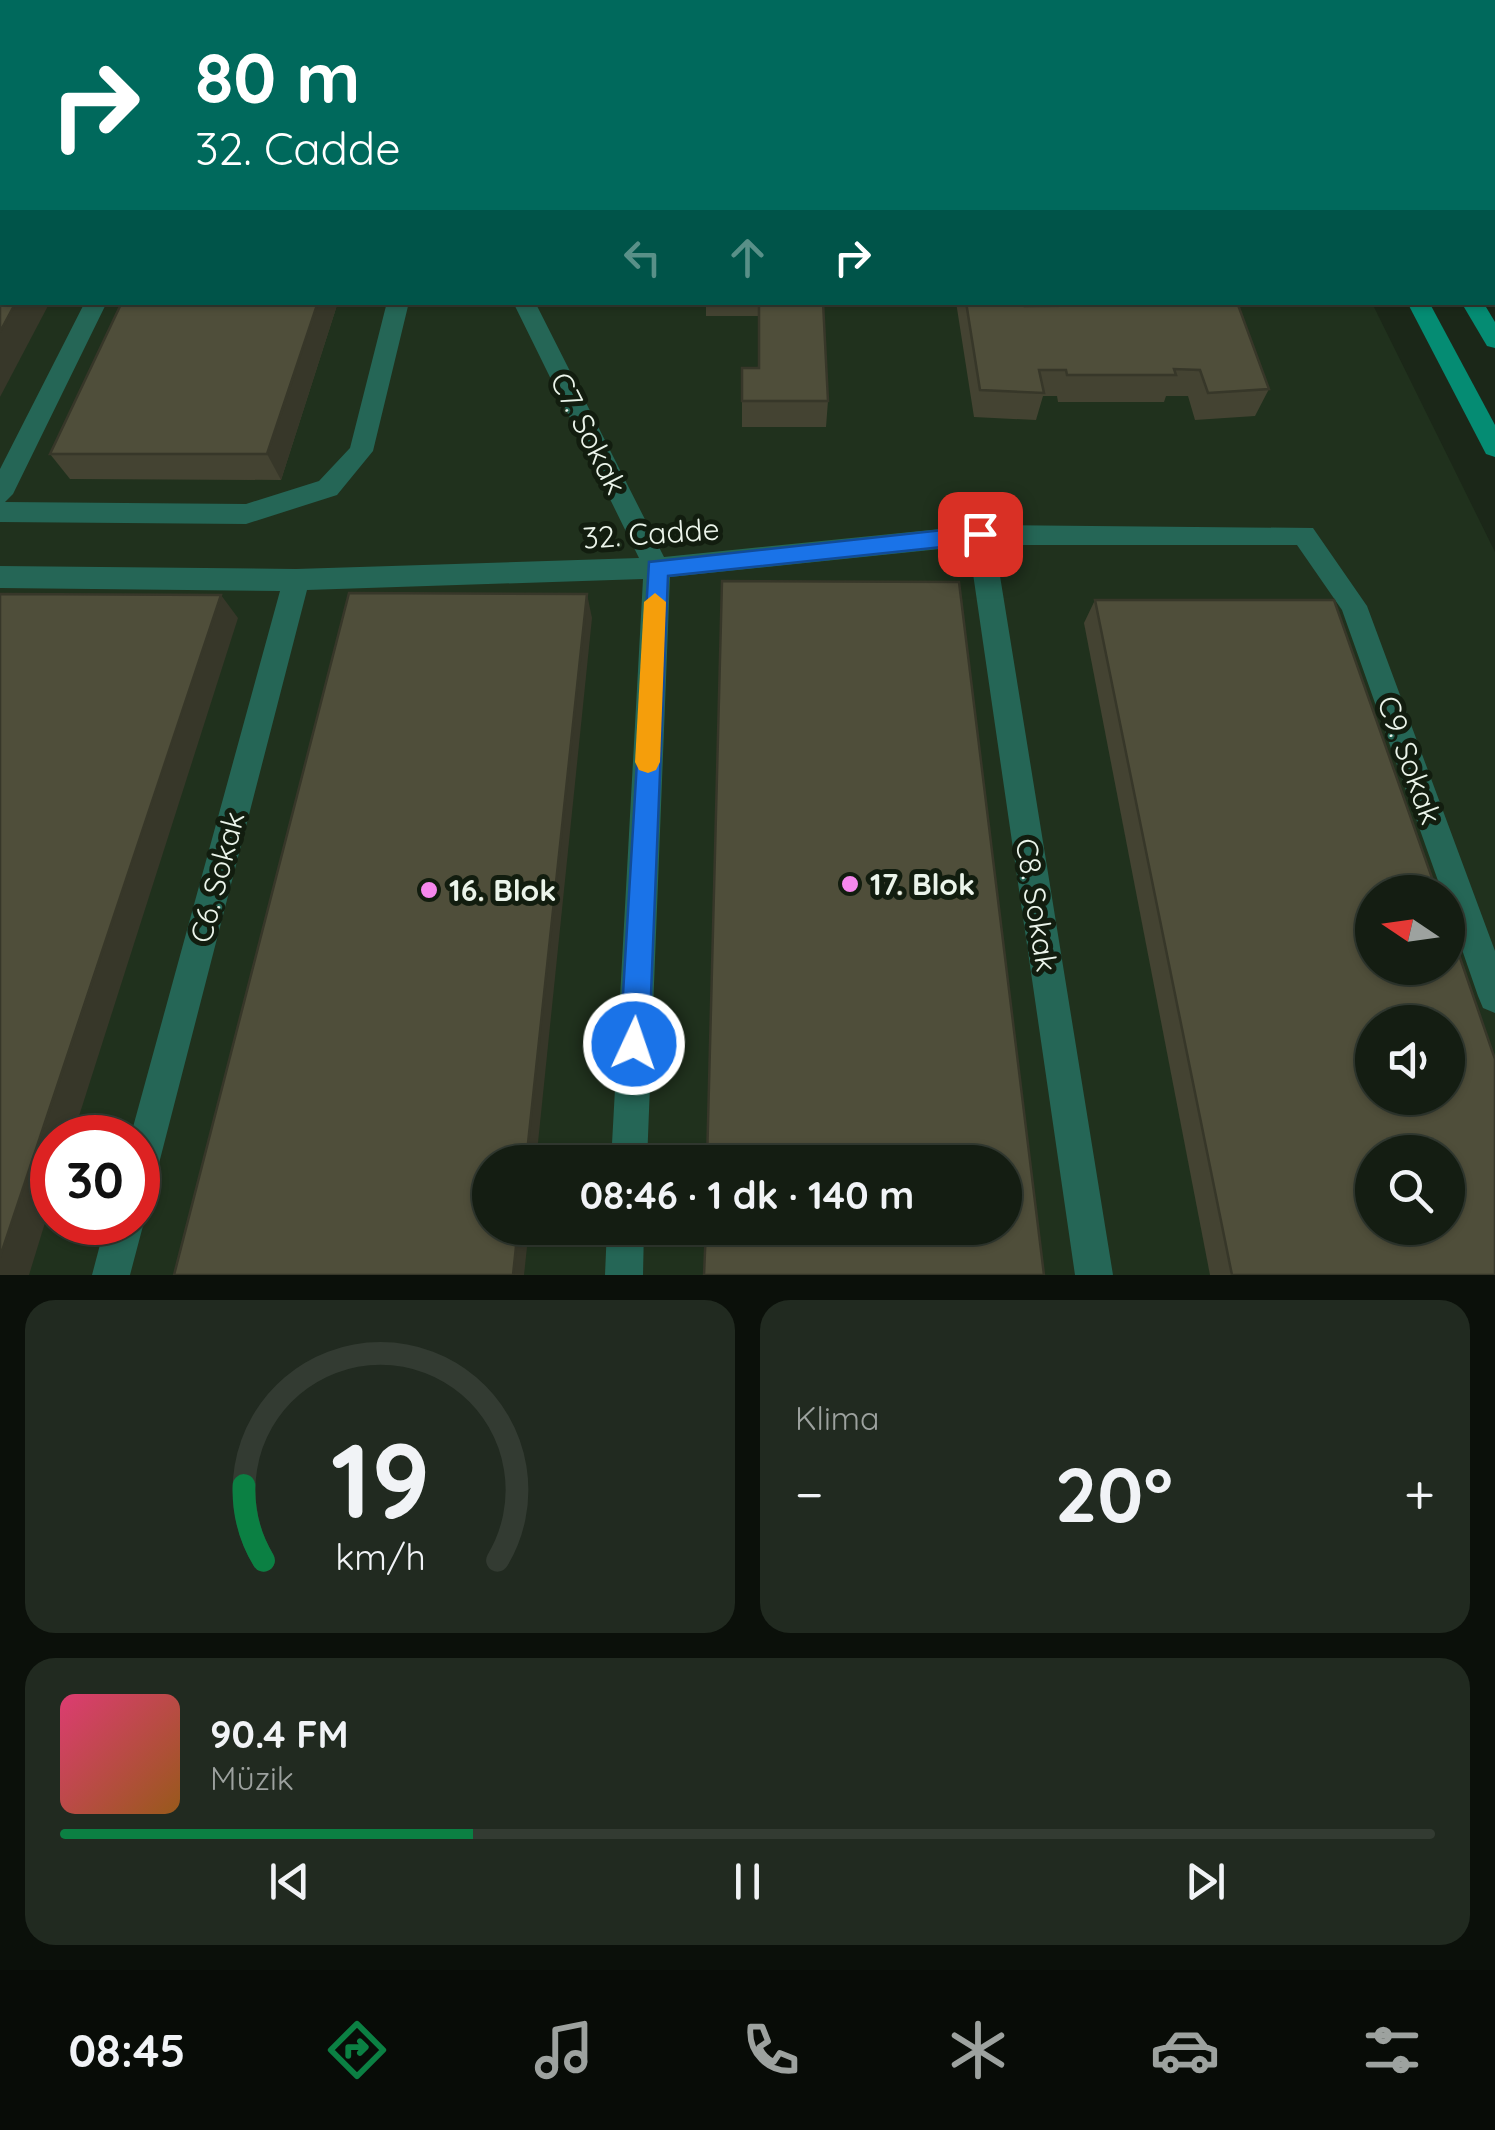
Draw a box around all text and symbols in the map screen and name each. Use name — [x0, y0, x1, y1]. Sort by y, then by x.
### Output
text: 80 m — [195, 33, 360, 121]
icon: right — [30, 40, 160, 170]
text: 32. Cadde — [195, 120, 401, 176]
icon: left — [615, 230, 670, 285]
icon: ahead — [720, 230, 775, 285]
icon: right — [825, 230, 880, 285]
street label: C7. Sokak — [542, 366, 636, 500]
pin — [938, 492, 1023, 577]
icon: arrive — [953, 507, 1008, 562]
street label: 32. Cadde — [581, 509, 721, 557]
street label: C9. Sokak — [1369, 691, 1451, 829]
street label: C6. Sokak — [181, 807, 253, 947]
street label: C8. Sokak — [1008, 836, 1066, 974]
place label: 17. Blok — [870, 865, 975, 903]
place label: 16. Blok — [449, 871, 556, 909]
marker: 17. Blok — [839, 873, 861, 895]
north arrow — [1355, 875, 1465, 985]
map controls — [1355, 875, 1465, 1245]
marker: 16. Blok — [418, 879, 440, 901]
position arrow — [582, 992, 686, 1096]
button: sound — [1355, 1005, 1465, 1115]
speed limit sign: 30 — [30, 1115, 160, 1245]
button: search — [1355, 1135, 1465, 1245]
text: 08:46 · 1 dk · 140 m — [580, 1171, 914, 1219]
text: Klima — [795, 1398, 879, 1438]
text: 19 — [330, 1414, 430, 1544]
text: 20° — [1055, 1447, 1173, 1541]
text: − — [795, 1459, 824, 1528]
text: + — [1404, 1459, 1435, 1528]
text: km/h — [335, 1534, 425, 1579]
text: 90.4 FM — [210, 1710, 349, 1758]
text: Müzik — [210, 1758, 294, 1798]
icon: previous — [262, 1854, 317, 1909]
icon: pause — [720, 1854, 775, 1909]
icon: next — [1178, 1854, 1233, 1909]
icon: directions — [322, 2015, 392, 2085]
icon: music — [529, 2015, 599, 2085]
icon: phone — [736, 2015, 806, 2085]
icon: climate — [943, 2015, 1013, 2085]
icon: car — [1150, 2015, 1220, 2085]
icon: filters — [1357, 2015, 1427, 2085]
text: 08:45 — [68, 2022, 185, 2078]

